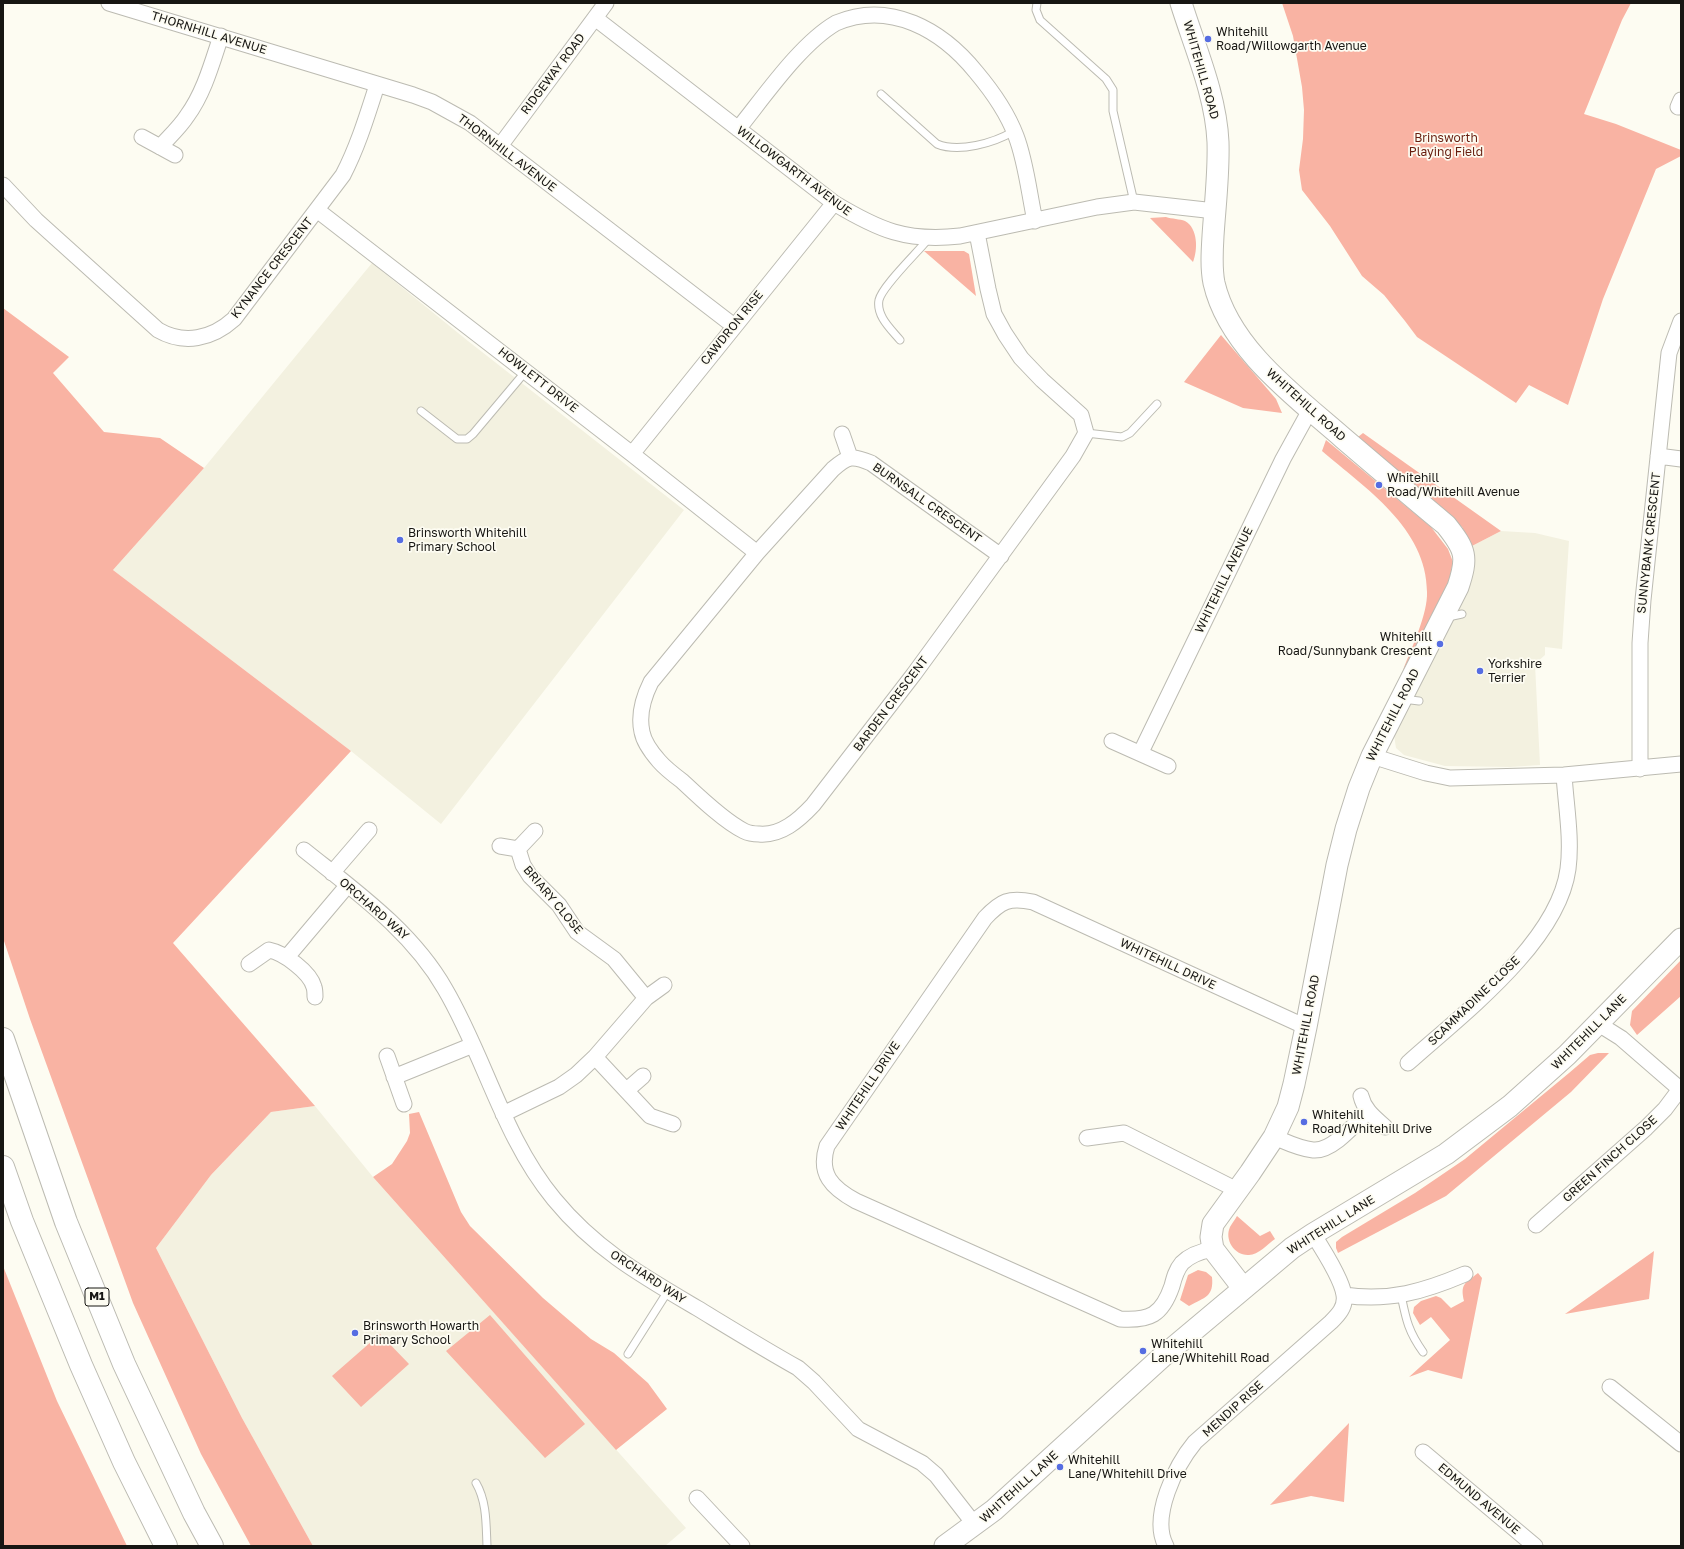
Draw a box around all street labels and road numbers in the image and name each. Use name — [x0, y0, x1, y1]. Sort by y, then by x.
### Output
street label: THORNHILL AVENUE — [150, 9, 268, 57]
street label: WHITEHILL ROAD — [1180, 19, 1222, 121]
street label: RIDGEWAY ROAD — [518, 31, 588, 117]
street label: THORNHILL AVENUE — [455, 111, 559, 195]
street label: WILLOWGARTH AVENUE — [734, 123, 854, 219]
street label: KYNANCE CRESCENT — [228, 215, 316, 321]
street label: CAWDRON RISE — [698, 288, 766, 368]
street label: HOWLETT DRIVE — [495, 344, 581, 416]
street label: WHITEHILL ROAD — [1263, 366, 1349, 444]
street label: BURNSALL CRESCENT — [870, 460, 984, 546]
street label: SUNNYBANK CRESCENT — [1634, 472, 1664, 614]
street label: WHITEHILL AVENUE — [1192, 525, 1256, 635]
street label: BARDEN CRESCENT — [851, 654, 931, 754]
street label: WHITEHILL ROAD — [1363, 666, 1423, 764]
street label: BRIARY CLOSE — [520, 863, 586, 937]
street label: ORCHARD WAY — [336, 875, 412, 943]
street label: WHITEHILL DRIVE — [1118, 935, 1218, 993]
street label: SCAMMADINE CLOSE — [1425, 953, 1523, 1049]
street label: WHITEHILL ROAD — [1289, 974, 1323, 1076]
street label: WHITEHILL LANE — [1548, 991, 1630, 1073]
street label: WHITEHILL DRIVE — [833, 1039, 903, 1133]
street label: GREEN FINCH CLOSE — [1560, 1113, 1660, 1205]
street label: WHITEHILL LANE — [1285, 1192, 1377, 1258]
street label: ORCHARD WAY — [607, 1247, 689, 1307]
road number: M1 — [85, 1288, 109, 1306]
street label: MENDIP RISE — [1200, 1378, 1266, 1440]
street label: WHITEHILL LANE — [977, 1448, 1061, 1526]
street label: EDMUND AVENUE — [1435, 1460, 1523, 1538]

